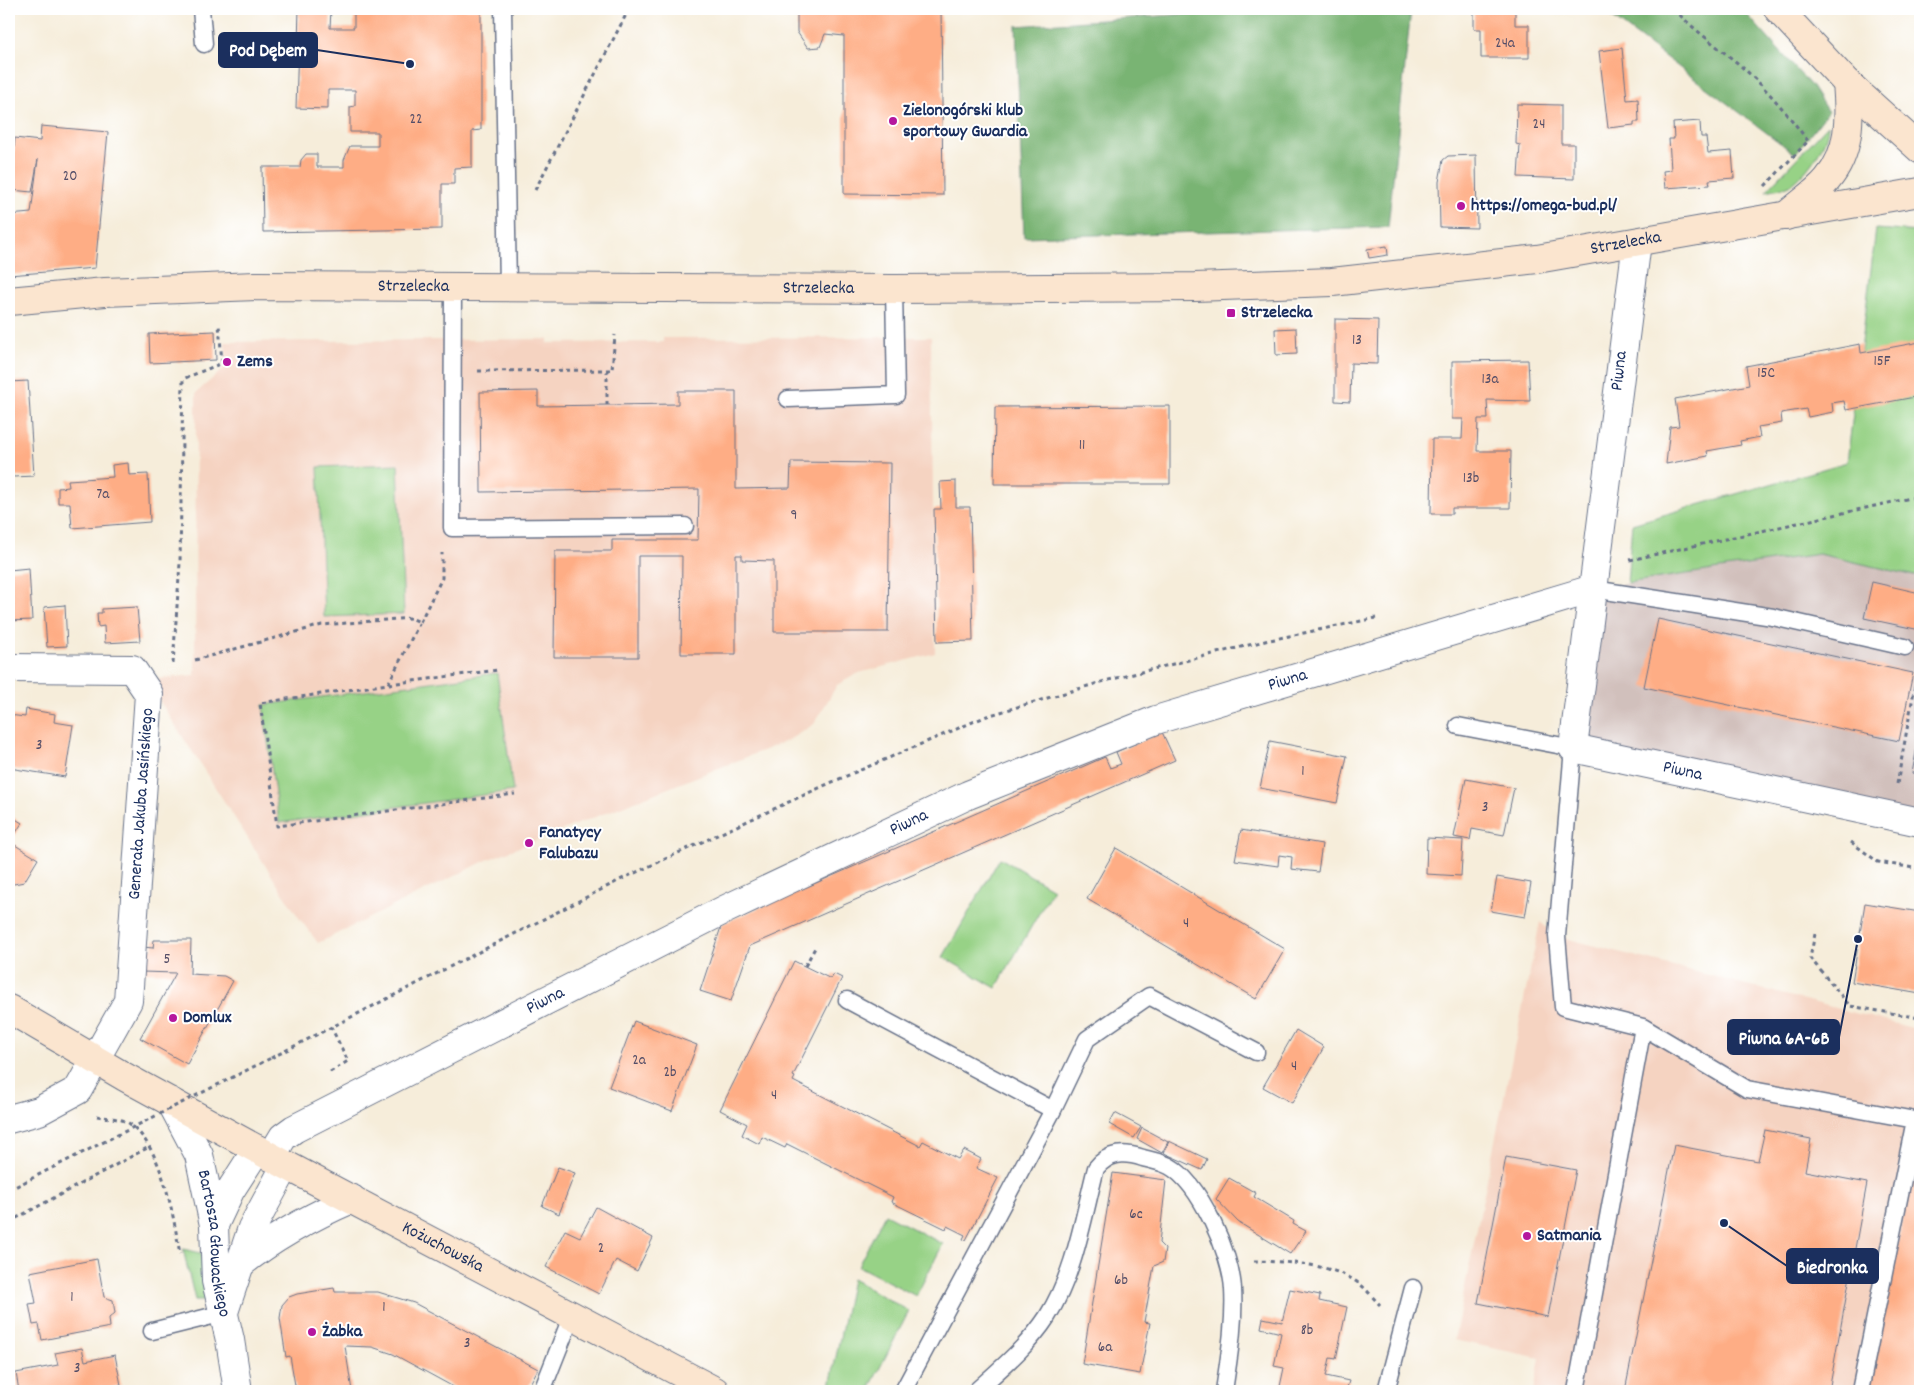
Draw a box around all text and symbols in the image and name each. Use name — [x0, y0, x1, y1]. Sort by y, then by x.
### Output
callout: Pod Dębem — [219, 33, 317, 67]
house number: 24a — [1495, 33, 1516, 55]
text: Pod Dębem — [229, 39, 307, 66]
place label: Zielonogórski klub sportowy Gwardia — [903, 99, 1028, 145]
house number: 22 — [409, 109, 423, 131]
house number: 24 — [1533, 114, 1545, 136]
marker: Zielonogórski klub sportowy Gwardia — [887, 115, 899, 127]
house number: 20 — [63, 166, 77, 188]
place label: https://omega-bud.pl/ — [1471, 194, 1618, 219]
marker: https://omega-bud.pl/ — [1455, 200, 1467, 212]
street label: Strzelecka — [1588, 225, 1664, 262]
street label: Strzelecka — [378, 274, 450, 299]
street label: Strzelecka — [783, 276, 855, 301]
place label: Strzelecka — [1241, 301, 1313, 326]
marker: Strzelecka — [1225, 307, 1237, 319]
house number: 13 — [1352, 330, 1362, 352]
street label: Piwna — [1605, 349, 1635, 392]
place label: Zems — [237, 350, 273, 375]
house number: 15F — [1874, 351, 1891, 373]
marker: Zems — [221, 356, 233, 368]
house number: 15C — [1757, 363, 1775, 385]
house number: 13a — [1482, 369, 1499, 391]
house number: 11 — [1079, 435, 1085, 457]
house number: 13b — [1463, 468, 1479, 490]
house number: 7a — [97, 484, 110, 506]
house number: 9 — [791, 505, 797, 527]
street label: Piwna — [1265, 663, 1311, 698]
street label: Generała Jakuba Jasińskiego — [123, 707, 161, 901]
house number: 3 — [36, 735, 42, 757]
street label: Piwna — [1660, 755, 1705, 788]
house number: 1 — [1301, 761, 1305, 783]
house number: 3 — [1482, 797, 1488, 819]
street label: Piwna — [886, 803, 933, 843]
place label: Fanatycy Falubazu — [539, 821, 601, 867]
marker: Fanatycy Falubazu — [523, 837, 535, 849]
house number: 4 — [1183, 913, 1189, 935]
house number: 5 — [164, 949, 171, 971]
street label: Piwna — [522, 981, 569, 1021]
place label: Domlux — [183, 1006, 232, 1031]
marker: Domlux — [167, 1012, 179, 1024]
callout: Piwna 6A-6B — [1728, 1020, 1839, 1054]
text: Piwna 6A-6B — [1739, 1027, 1829, 1054]
house number: 2a — [632, 1050, 647, 1072]
house number: 4 — [1291, 1056, 1297, 1078]
house number: 2b — [663, 1062, 677, 1084]
house number: 4 — [771, 1085, 777, 1107]
street label: Bartosza Głowackiego — [190, 1168, 237, 1320]
house number: 6c — [1129, 1204, 1143, 1226]
street label: Kożuchowska — [397, 1216, 489, 1280]
place label: Satmania — [1537, 1224, 1601, 1249]
marker: Satmania — [1521, 1230, 1533, 1242]
house number: 2 — [598, 1238, 604, 1260]
callout: Biedronka — [1787, 1249, 1878, 1283]
text: Biedronka — [1797, 1256, 1868, 1283]
house number: 6b — [1114, 1270, 1128, 1292]
house number: 1 — [70, 1287, 74, 1309]
house number: 1 — [382, 1297, 386, 1319]
place label: Żabka — [322, 1320, 363, 1345]
house number: 8b — [1301, 1320, 1313, 1342]
marker: Żabka — [306, 1326, 318, 1338]
house number: 3 — [464, 1333, 470, 1355]
house number: 6a — [1098, 1337, 1113, 1359]
house number: 3 — [74, 1358, 80, 1380]

